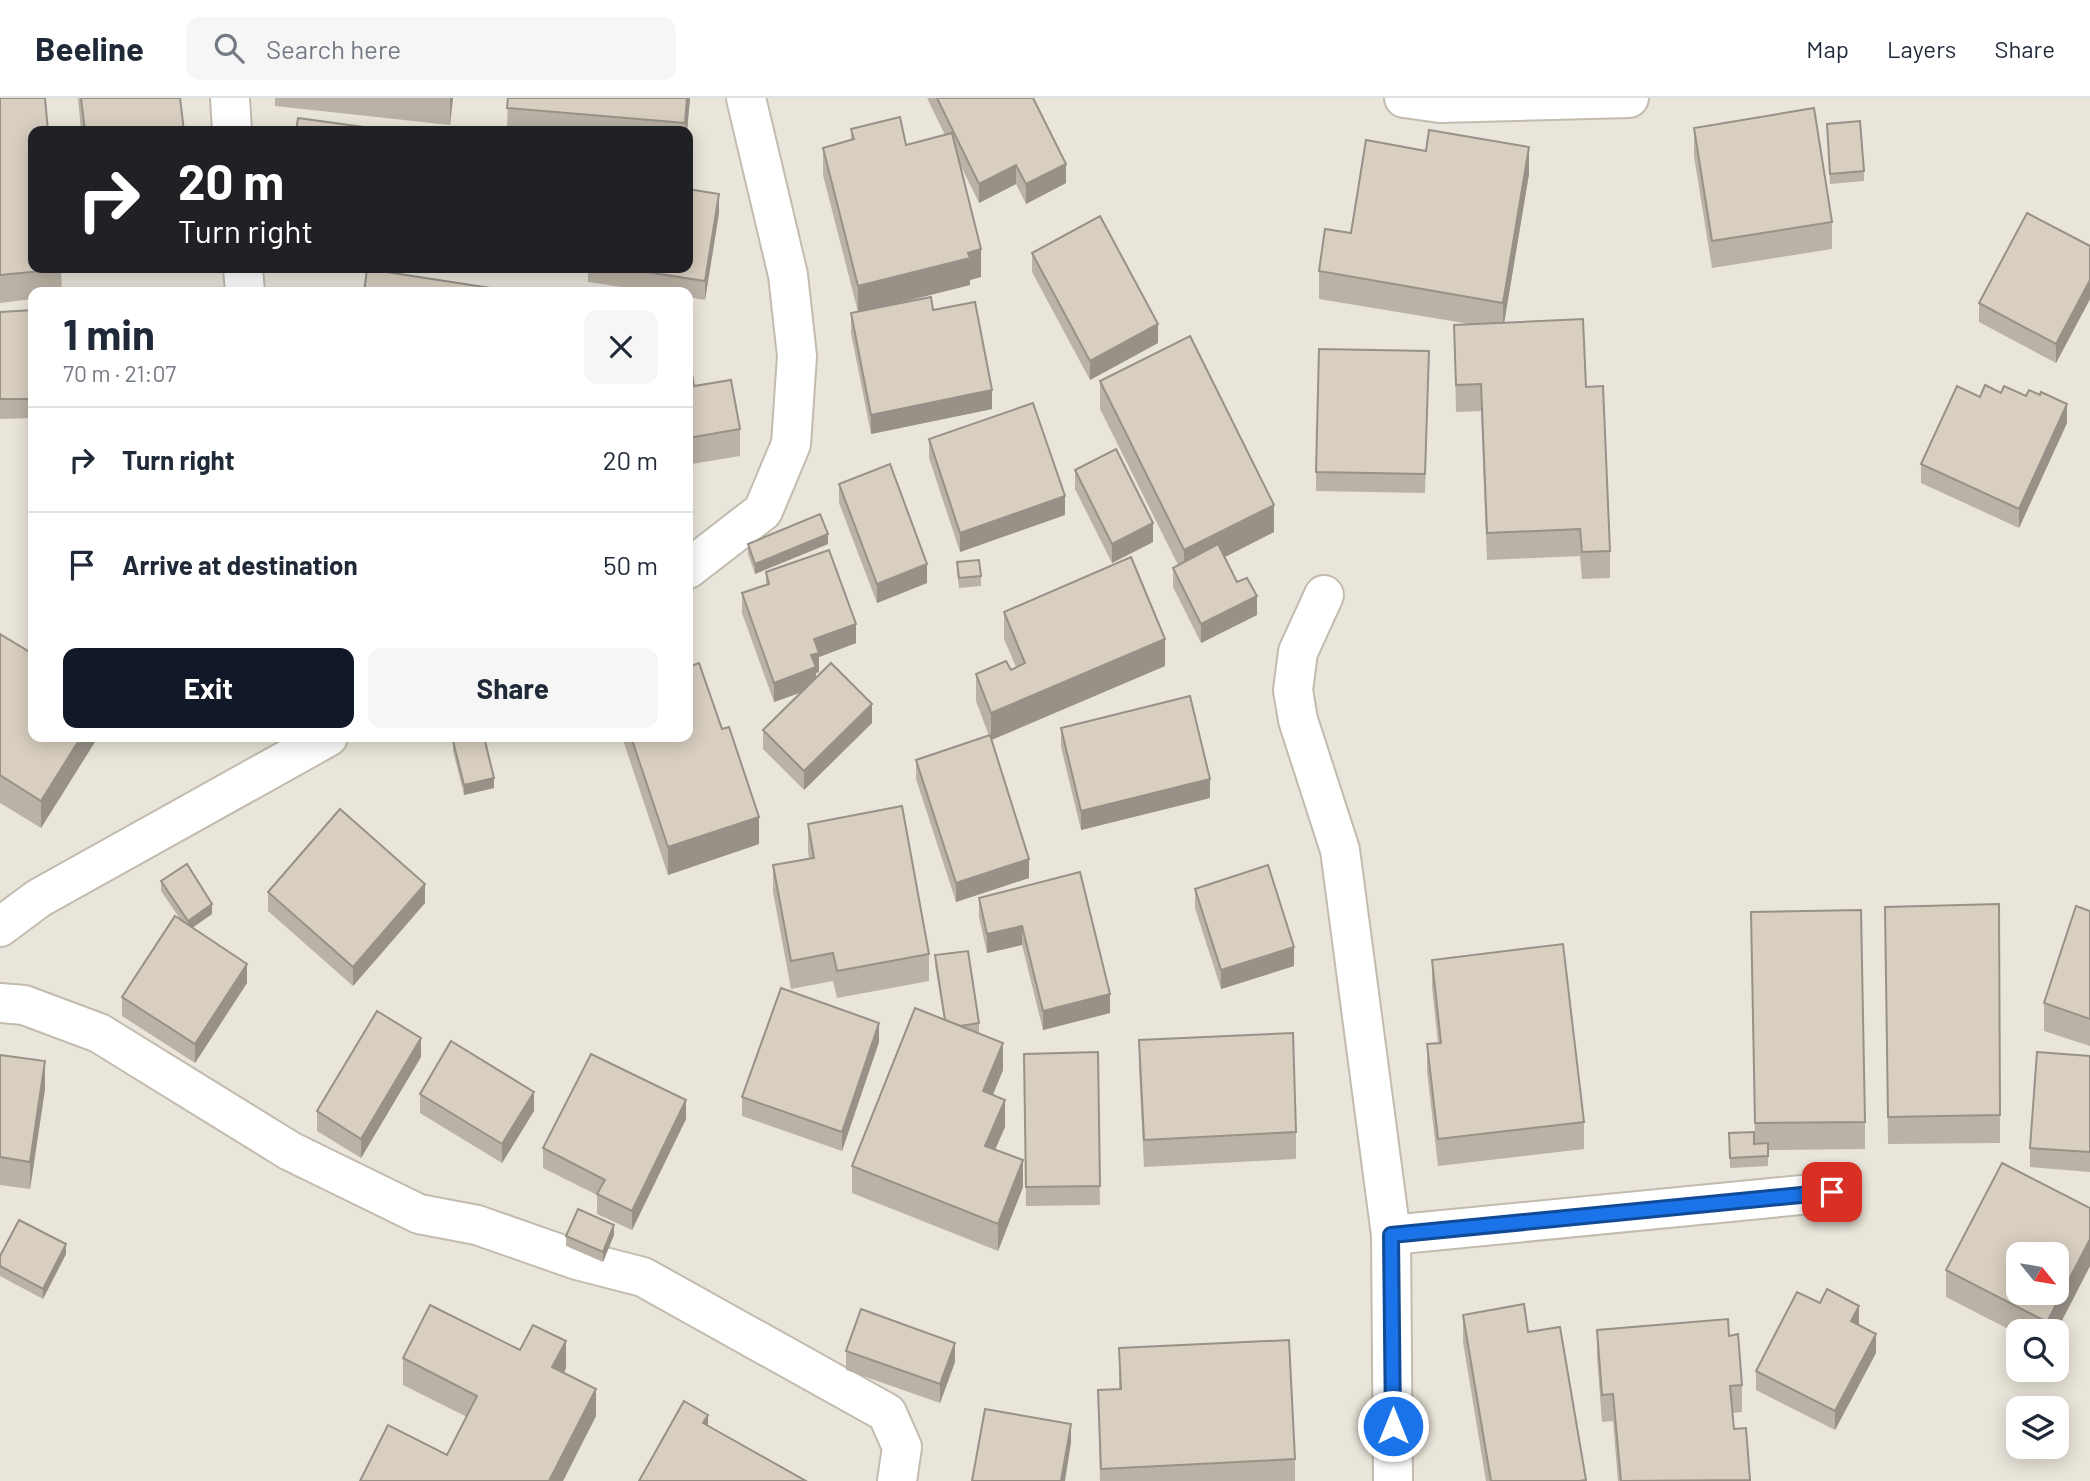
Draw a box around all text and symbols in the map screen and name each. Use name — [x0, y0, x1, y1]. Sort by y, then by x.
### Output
search box — [186, 17, 676, 80]
text: Beeline — [35, 28, 144, 68]
icon: search — [210, 29, 248, 67]
text: Search here — [266, 33, 401, 64]
text: Map — [1806, 34, 1849, 63]
text: Layers — [1887, 34, 1956, 63]
text: Share — [1994, 34, 2055, 63]
text: 20 m — [178, 151, 284, 210]
icon: right — [63, 154, 154, 245]
text: Turn right — [178, 211, 313, 249]
text: 1 min — [63, 308, 155, 358]
button: close — [584, 310, 658, 384]
text: 70 m · 21:07 — [63, 359, 176, 387]
icon: right — [63, 441, 101, 479]
text: Turn right — [122, 444, 235, 475]
text: 20 m — [603, 444, 658, 475]
icon: arrive — [63, 546, 101, 584]
text: Arrive at destination — [122, 549, 358, 580]
text: 50 m — [603, 549, 658, 580]
button: Exit — [63, 648, 354, 728]
button: Share — [368, 648, 658, 728]
pin — [1802, 1162, 1862, 1222]
icon: arrive — [1813, 1173, 1851, 1211]
north arrow — [2006, 1242, 2068, 1306]
map controls — [2006, 1242, 2069, 1459]
button: search — [2006, 1319, 2069, 1382]
position arrow — [1356, 1389, 1430, 1463]
button: layers — [2006, 1396, 2069, 1459]

